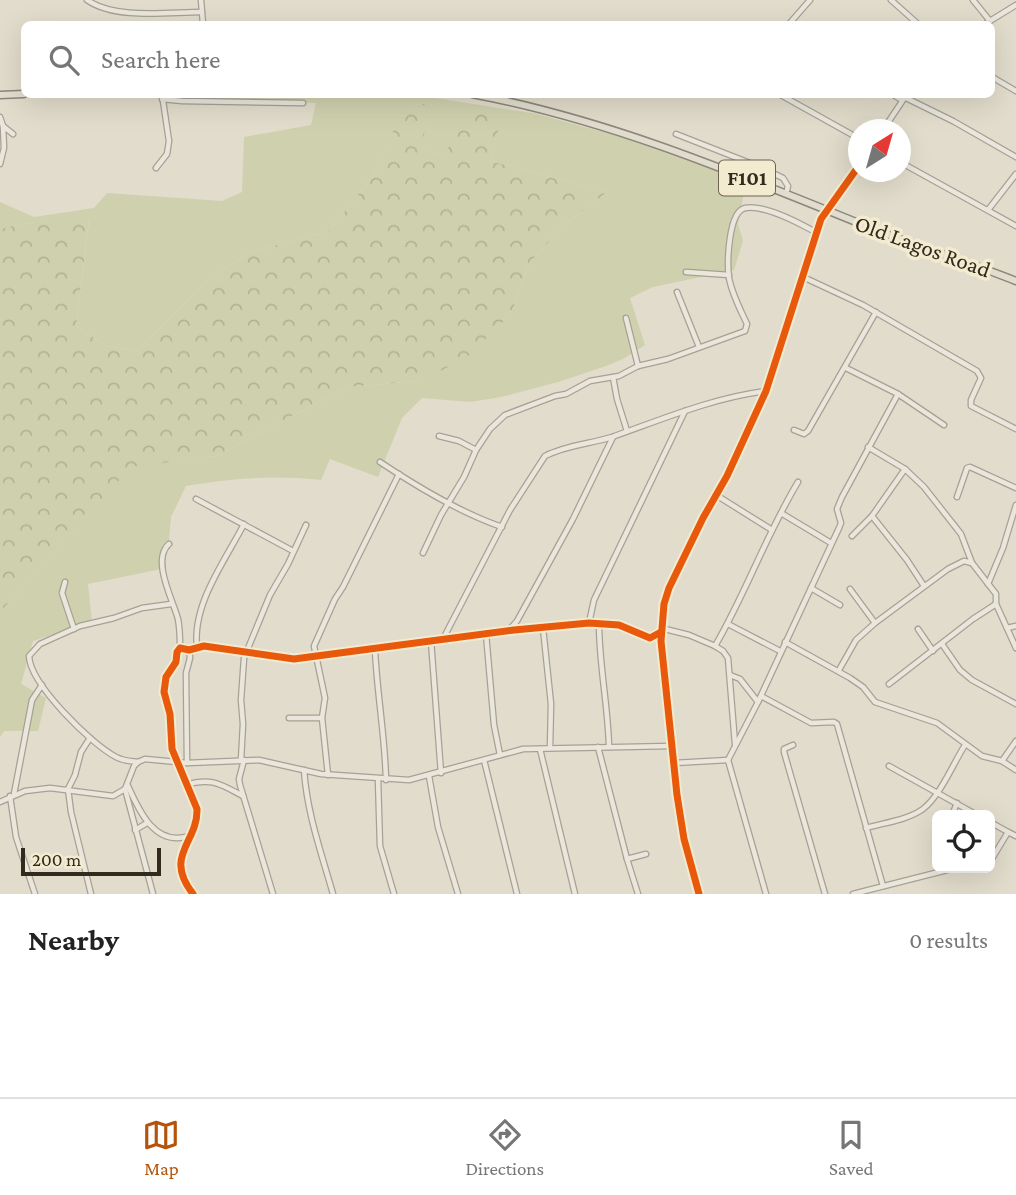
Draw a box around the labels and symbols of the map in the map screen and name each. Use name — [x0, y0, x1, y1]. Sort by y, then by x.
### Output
north arrow — [848, 119, 911, 182]
road number: F101 — [719, 160, 775, 196]
street label: Old Lagos Road — [852, 209, 994, 283]
scale bar — [21, 845, 161, 877]

